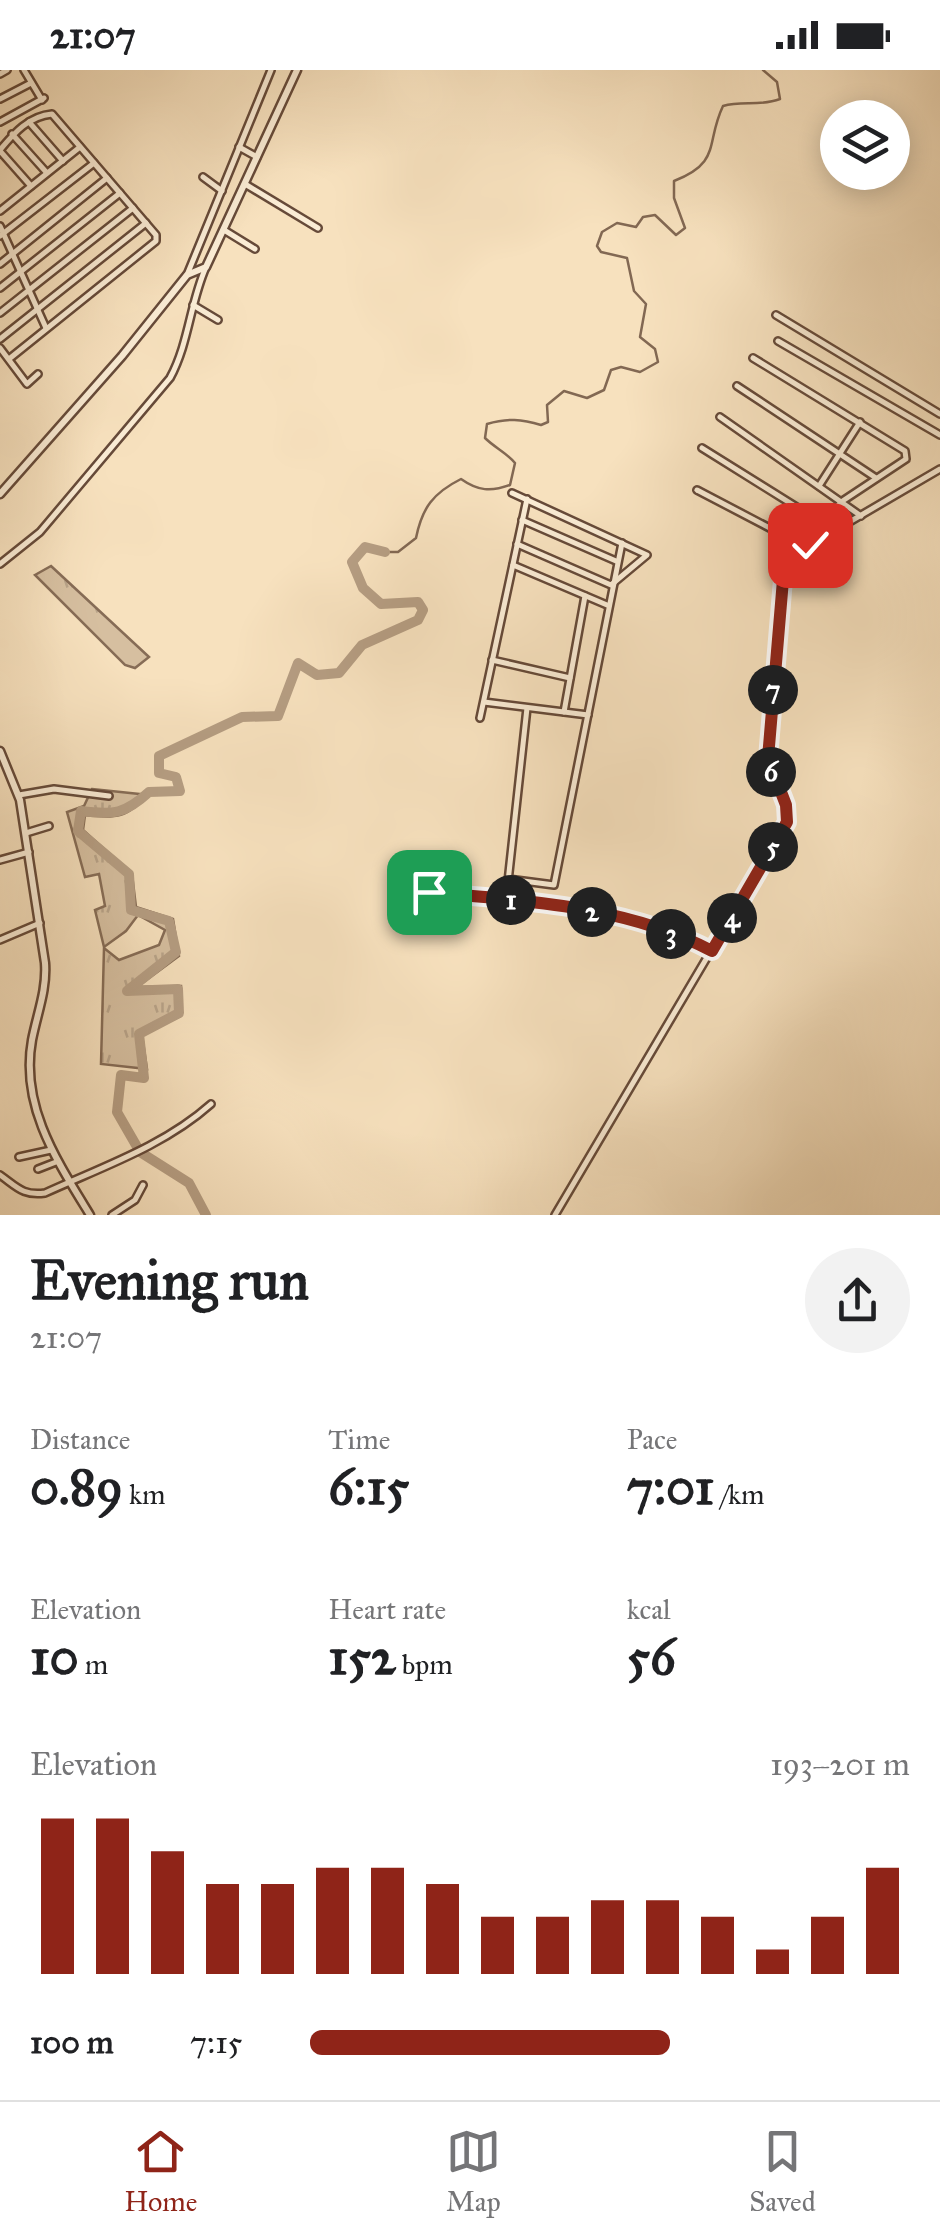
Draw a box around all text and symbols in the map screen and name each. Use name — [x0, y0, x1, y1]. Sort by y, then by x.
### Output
text: 21:07 — [50, 12, 136, 58]
map controls — [820, 100, 910, 190]
button: layers — [820, 100, 910, 190]
pin — [768, 503, 853, 588]
icon: check — [783, 518, 838, 573]
pin: 7 — [748, 665, 798, 715]
text: 7 — [766, 672, 780, 707]
pin: 6 — [746, 747, 796, 797]
text: 6 — [764, 754, 778, 789]
pin: 5 — [748, 822, 798, 872]
text: 5 — [766, 829, 780, 864]
pin — [387, 850, 472, 935]
icon: arrive — [402, 865, 457, 920]
pin: 1 — [486, 875, 536, 925]
text: 1 — [505, 882, 517, 917]
pin: 2 — [567, 887, 617, 937]
pin: 4 — [707, 893, 757, 943]
text: 2 — [585, 894, 599, 929]
text: 4 — [724, 900, 740, 935]
pin: 3 — [646, 909, 696, 959]
text: 3 — [665, 916, 677, 951]
text: Evening run — [30, 1247, 309, 1314]
button: share — [805, 1248, 910, 1353]
text: 21:07 — [30, 1318, 102, 1357]
text: Distance — [30, 1422, 130, 1457]
text: Time — [328, 1422, 390, 1457]
text: Pace — [627, 1422, 677, 1457]
text: 0.89 — [30, 1457, 123, 1518]
text: 6:15 — [328, 1457, 409, 1518]
text: 7:01 — [627, 1457, 714, 1518]
text: km — [123, 1477, 166, 1512]
text: /km — [714, 1477, 764, 1512]
text: Elevation — [30, 1592, 141, 1627]
text: Heart rate — [328, 1592, 446, 1627]
text: kcal — [627, 1592, 671, 1627]
text: 10 — [30, 1627, 79, 1688]
text: 152 — [328, 1627, 396, 1688]
text: 56 — [627, 1627, 676, 1688]
text: m — [79, 1647, 108, 1682]
text: bpm — [396, 1647, 453, 1682]
text: Elevation — [30, 1745, 157, 1784]
text: 193–201 m — [770, 1745, 910, 1784]
text: 100 m — [30, 2023, 114, 2062]
text: 7:15 — [190, 2023, 242, 2062]
tab: Home — [124, 2124, 197, 2219]
tab: Map — [446, 2124, 501, 2219]
tab: Saved — [749, 2124, 816, 2219]

